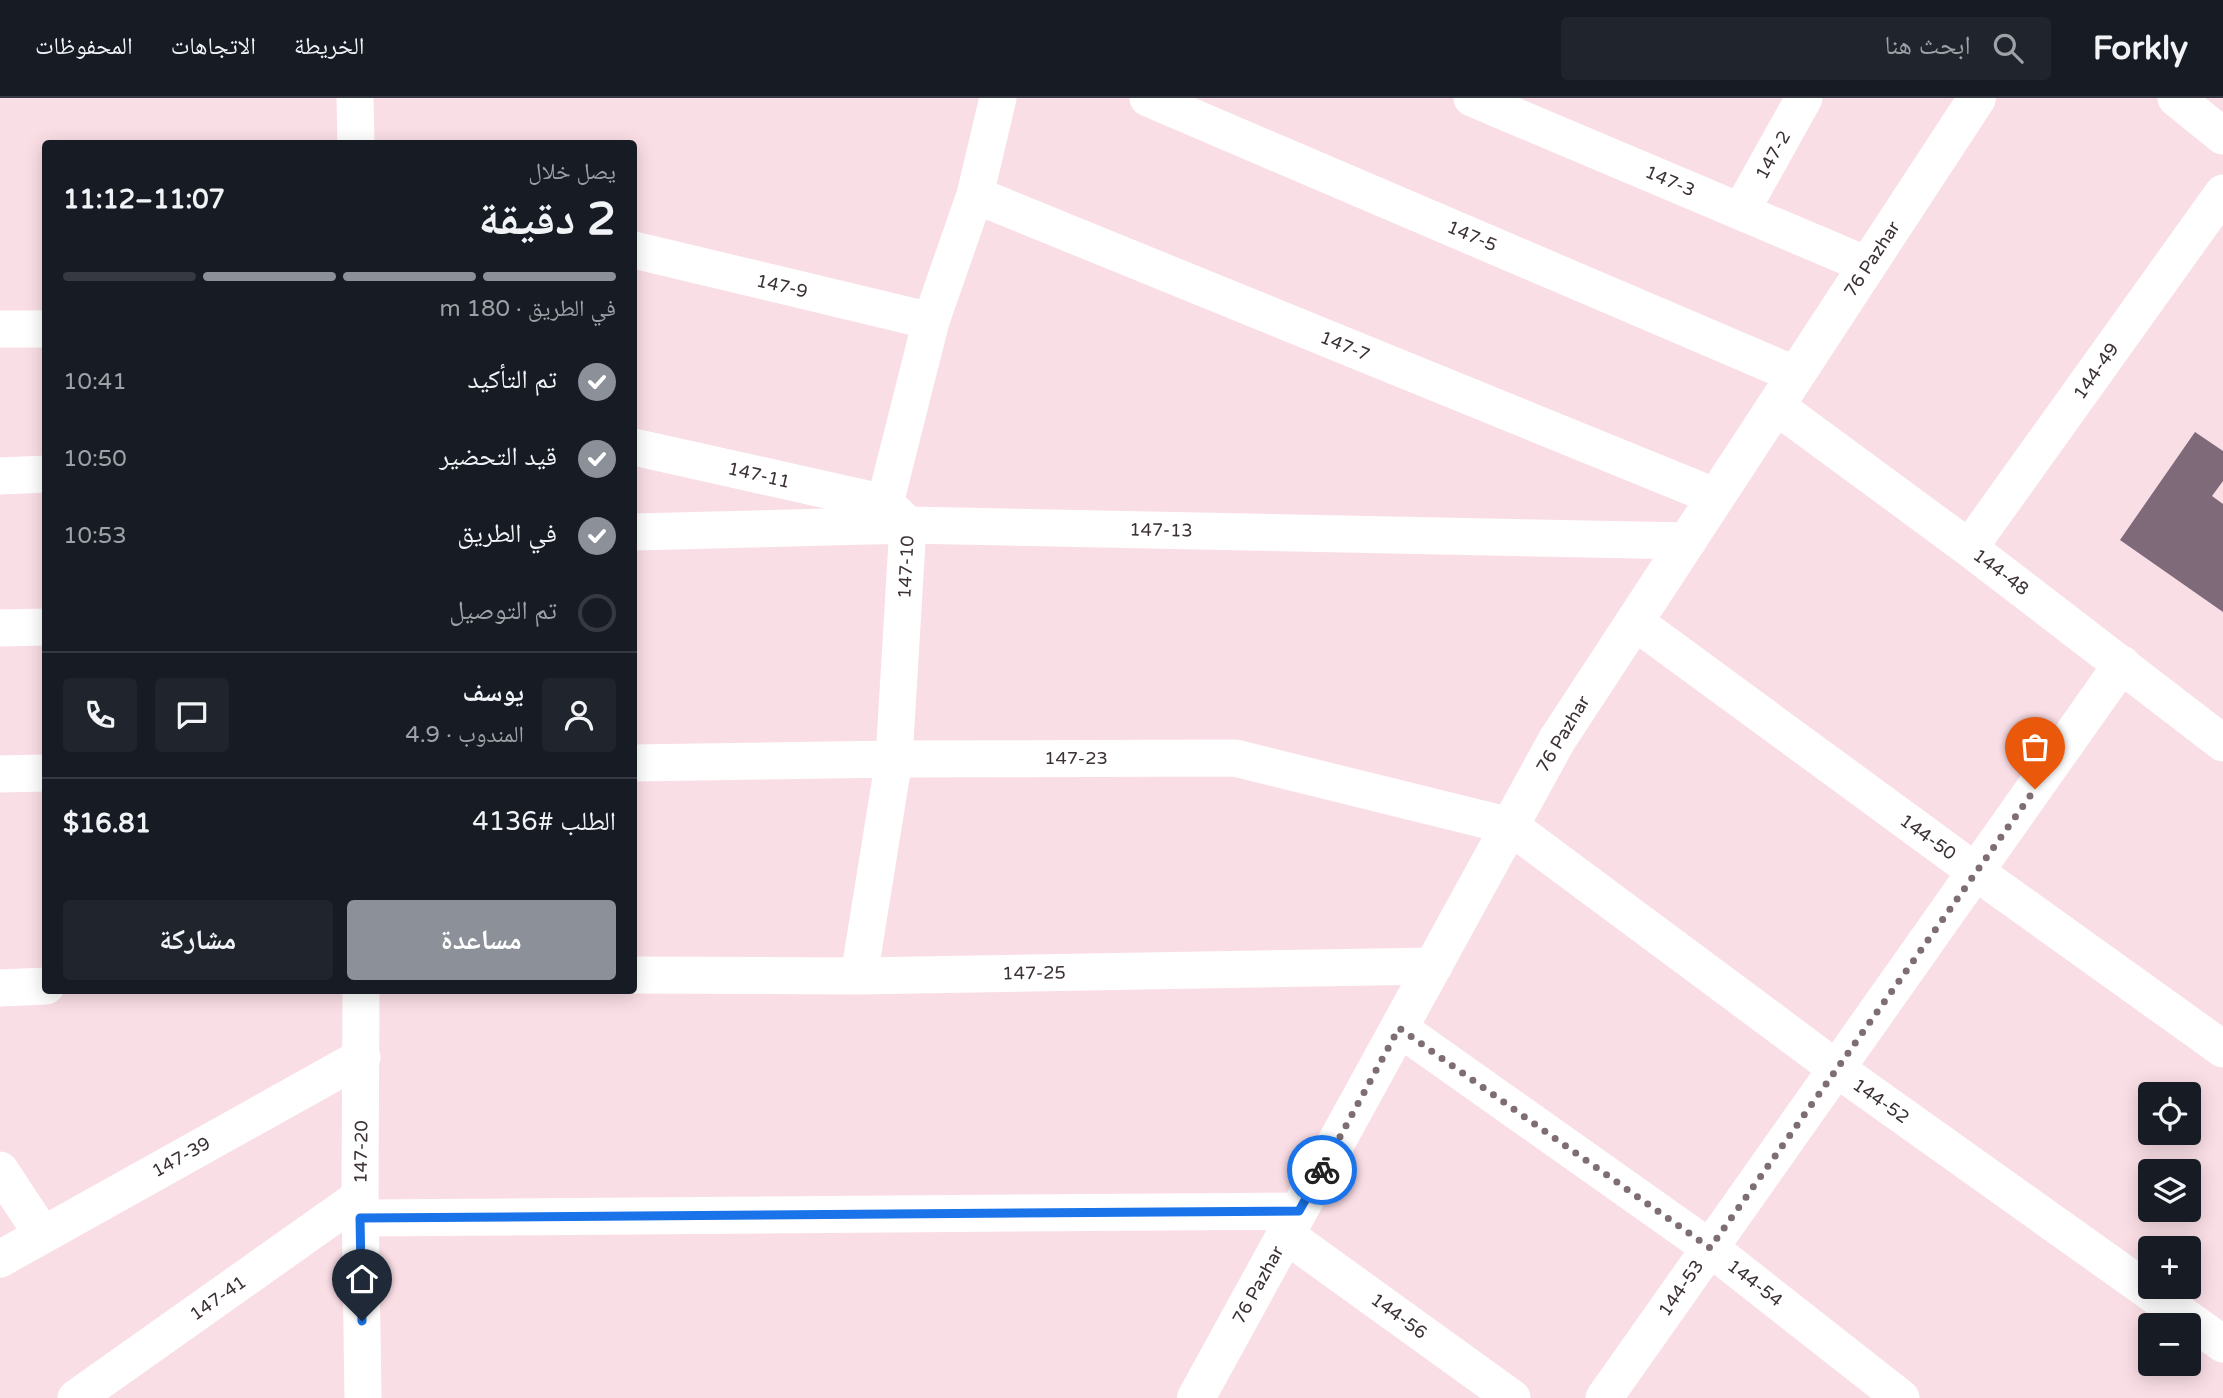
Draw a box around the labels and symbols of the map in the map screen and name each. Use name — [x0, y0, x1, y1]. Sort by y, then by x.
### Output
street label: 147-2 — [1751, 127, 1795, 183]
street label: 147-3 — [1642, 161, 1698, 201]
street label: 147-5 — [1444, 216, 1500, 256]
street label: 76 Pazhar — [1839, 217, 1905, 301]
street label: 147-9 — [754, 269, 810, 303]
street label: 147-7 — [1317, 326, 1373, 366]
street label: 144-49 — [2069, 338, 2123, 404]
street label: 147-11 — [726, 457, 792, 493]
street label: 147-13 — [1129, 518, 1193, 542]
street label: 147-10 — [893, 535, 919, 599]
street label: 144-48 — [1969, 544, 2033, 600]
street label: 76 Pazhar — [1531, 691, 1595, 777]
pin — [2005, 717, 2065, 789]
street label: 147-23 — [1044, 747, 1108, 769]
street label: 144-50 — [1896, 809, 1960, 865]
street label: 147-25 — [1002, 961, 1066, 985]
street label: 144-52 — [1848, 1074, 1914, 1128]
street label: 147-20 — [349, 1120, 373, 1184]
street label: 147-39 — [148, 1132, 214, 1182]
courier — [1287, 1135, 1357, 1205]
street label: 76 Pazhar — [1228, 1242, 1289, 1328]
pin — [332, 1249, 392, 1321]
street label: 144-53 — [1654, 1255, 1708, 1321]
street label: 144-54 — [1723, 1255, 1787, 1311]
street label: 147-41 — [186, 1271, 250, 1325]
street label: 144-56 — [1367, 1288, 1431, 1344]

